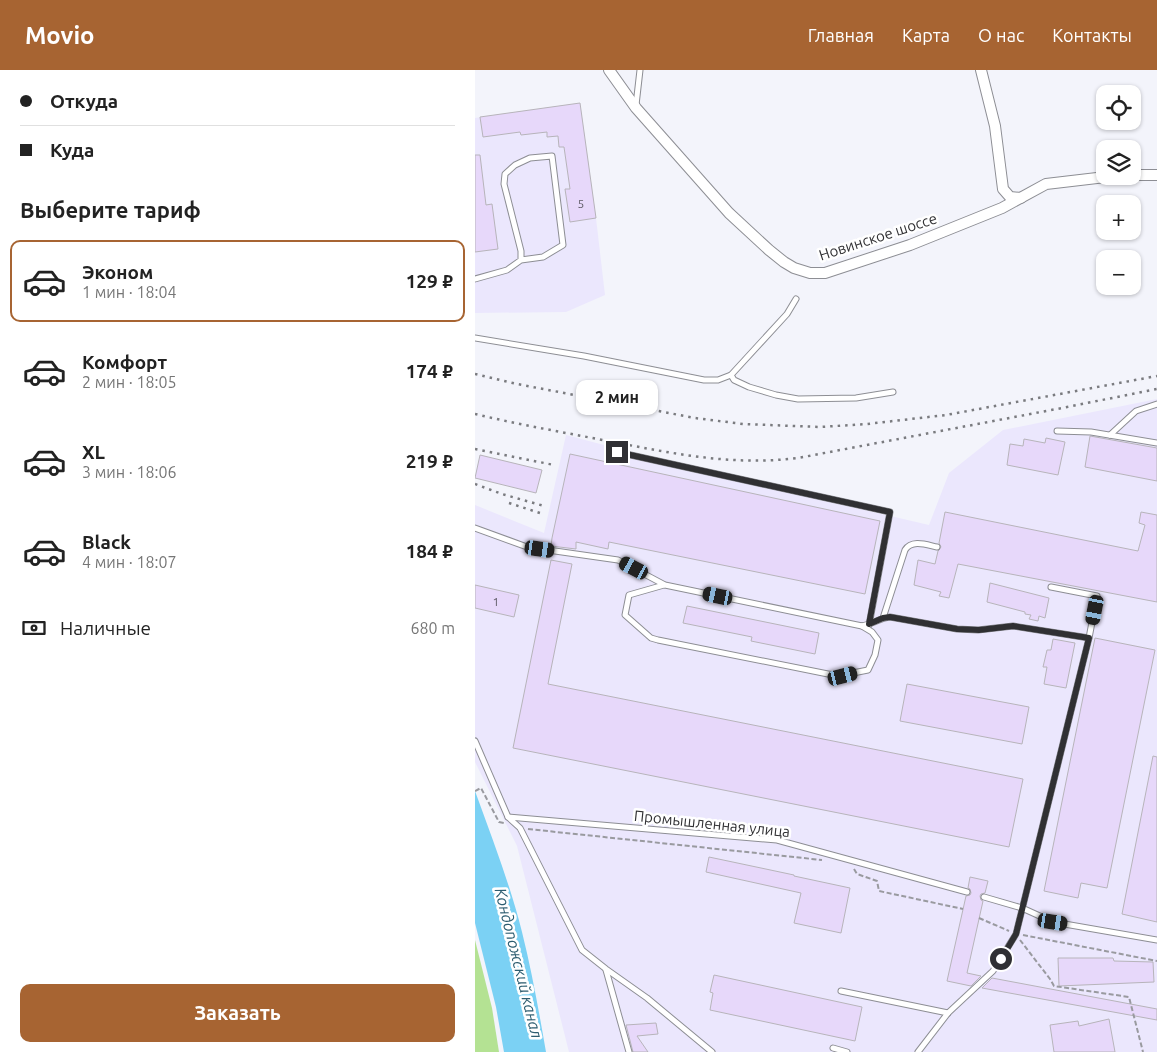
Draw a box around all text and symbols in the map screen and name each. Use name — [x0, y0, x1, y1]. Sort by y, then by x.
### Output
text: Movio — [25, 22, 95, 49]
text: Главная — [808, 25, 874, 45]
text: Карта — [902, 25, 950, 45]
text: О нас — [978, 25, 1024, 45]
text: Контакты — [1052, 25, 1132, 45]
map controls — [1096, 85, 1141, 295]
button: locate — [1096, 85, 1141, 130]
text: Откуда — [50, 90, 118, 112]
text: Куда — [50, 139, 94, 161]
button: layers — [1096, 140, 1141, 185]
button: + — [1096, 195, 1141, 240]
text: Выберите тариф — [20, 197, 201, 222]
house number: 5 — [578, 197, 584, 210]
street label: Новинское шоссе — [817, 209, 939, 264]
button: − — [1096, 250, 1141, 295]
icon: car — [22, 259, 67, 304]
text: Эконом — [82, 261, 153, 283]
text: 129 ₽ — [406, 270, 453, 292]
text: 1 мин · 18:04 — [82, 283, 176, 301]
icon: car — [22, 349, 67, 394]
text: Комфорт — [82, 351, 167, 373]
text: 174 ₽ — [406, 360, 453, 382]
text: 2 мин · 18:05 — [82, 373, 176, 391]
callout: 2 мин — [576, 380, 658, 414]
text: 2 мин — [595, 388, 639, 406]
icon: car — [22, 439, 67, 484]
text: XL — [82, 441, 105, 463]
route end — [606, 441, 628, 463]
text: 219 ₽ — [406, 450, 453, 472]
text: 3 мин · 18:06 — [82, 463, 176, 481]
icon: car — [22, 529, 67, 574]
text: Black — [82, 531, 131, 553]
car — [524, 539, 555, 559]
text: 184 ₽ — [406, 540, 453, 562]
text: 4 мин · 18:07 — [82, 553, 176, 571]
car — [617, 554, 650, 582]
car — [701, 586, 734, 606]
car — [1084, 594, 1105, 626]
house number: 1 — [493, 595, 499, 608]
icon: cash — [20, 614, 48, 642]
text: Наличные — [60, 617, 151, 639]
text: 680 m — [410, 619, 455, 637]
car — [826, 665, 859, 687]
street label: Промышленная улица — [633, 807, 791, 840]
water label: Кондопожский канал — [492, 886, 546, 1040]
car — [1037, 912, 1068, 932]
route start — [990, 948, 1012, 970]
button: Заказать — [20, 984, 455, 1042]

